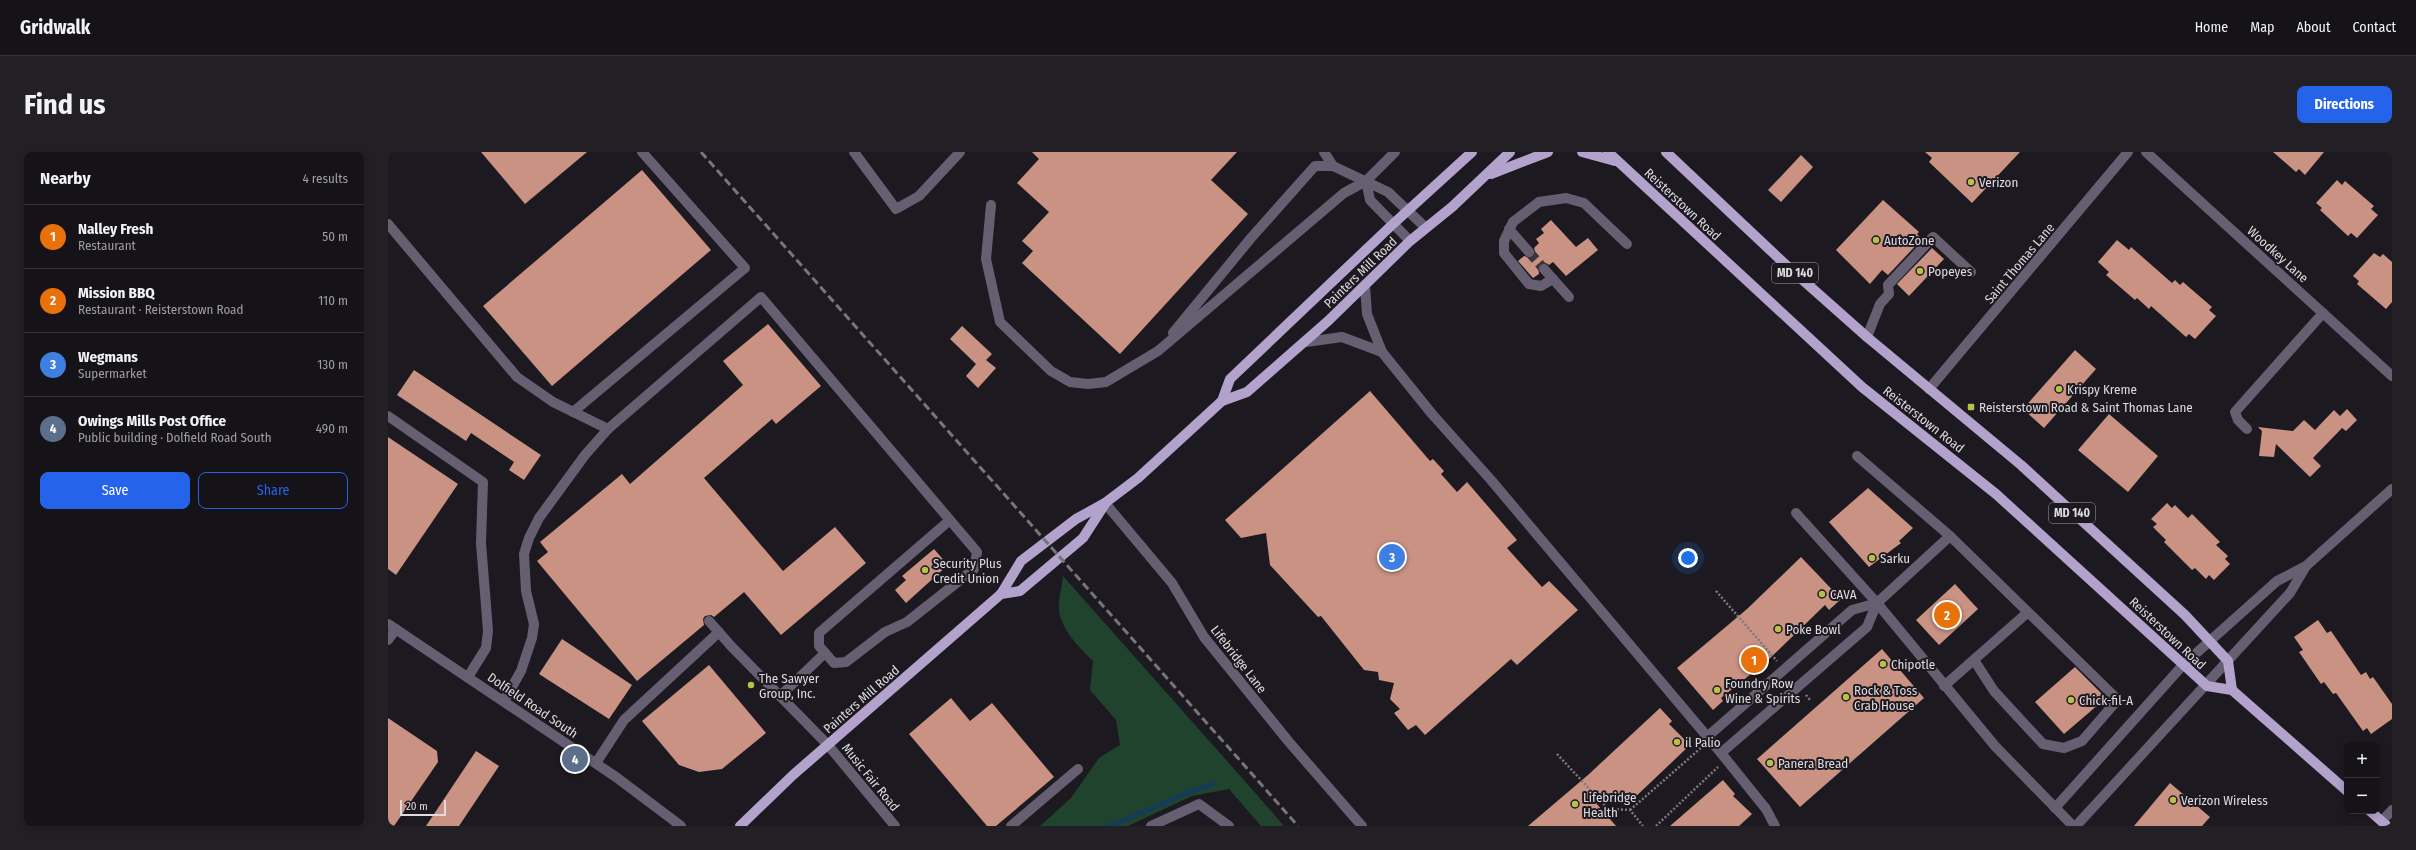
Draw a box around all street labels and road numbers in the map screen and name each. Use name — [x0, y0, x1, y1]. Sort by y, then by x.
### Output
street label: Reisterstown Road — [1641, 165, 1724, 244]
street label: Saint Thomas Lane — [1981, 220, 2057, 307]
street label: Woodkey Lane — [2244, 223, 2311, 286]
street label: Painters Mill Road — [1321, 234, 1400, 311]
road number: MD 140 — [1772, 263, 1818, 283]
street label: Reisterstown Road — [1880, 383, 1967, 456]
road number: MD 140 — [2049, 503, 2095, 523]
street label: Reisterstown Road — [2126, 594, 2209, 673]
street label: Lifebridge Lane — [1208, 622, 1270, 696]
street label: Painters Mill Road — [820, 662, 902, 736]
street label: Dolfield Road South — [485, 670, 581, 741]
street label: Music Fair Road — [839, 741, 902, 814]

